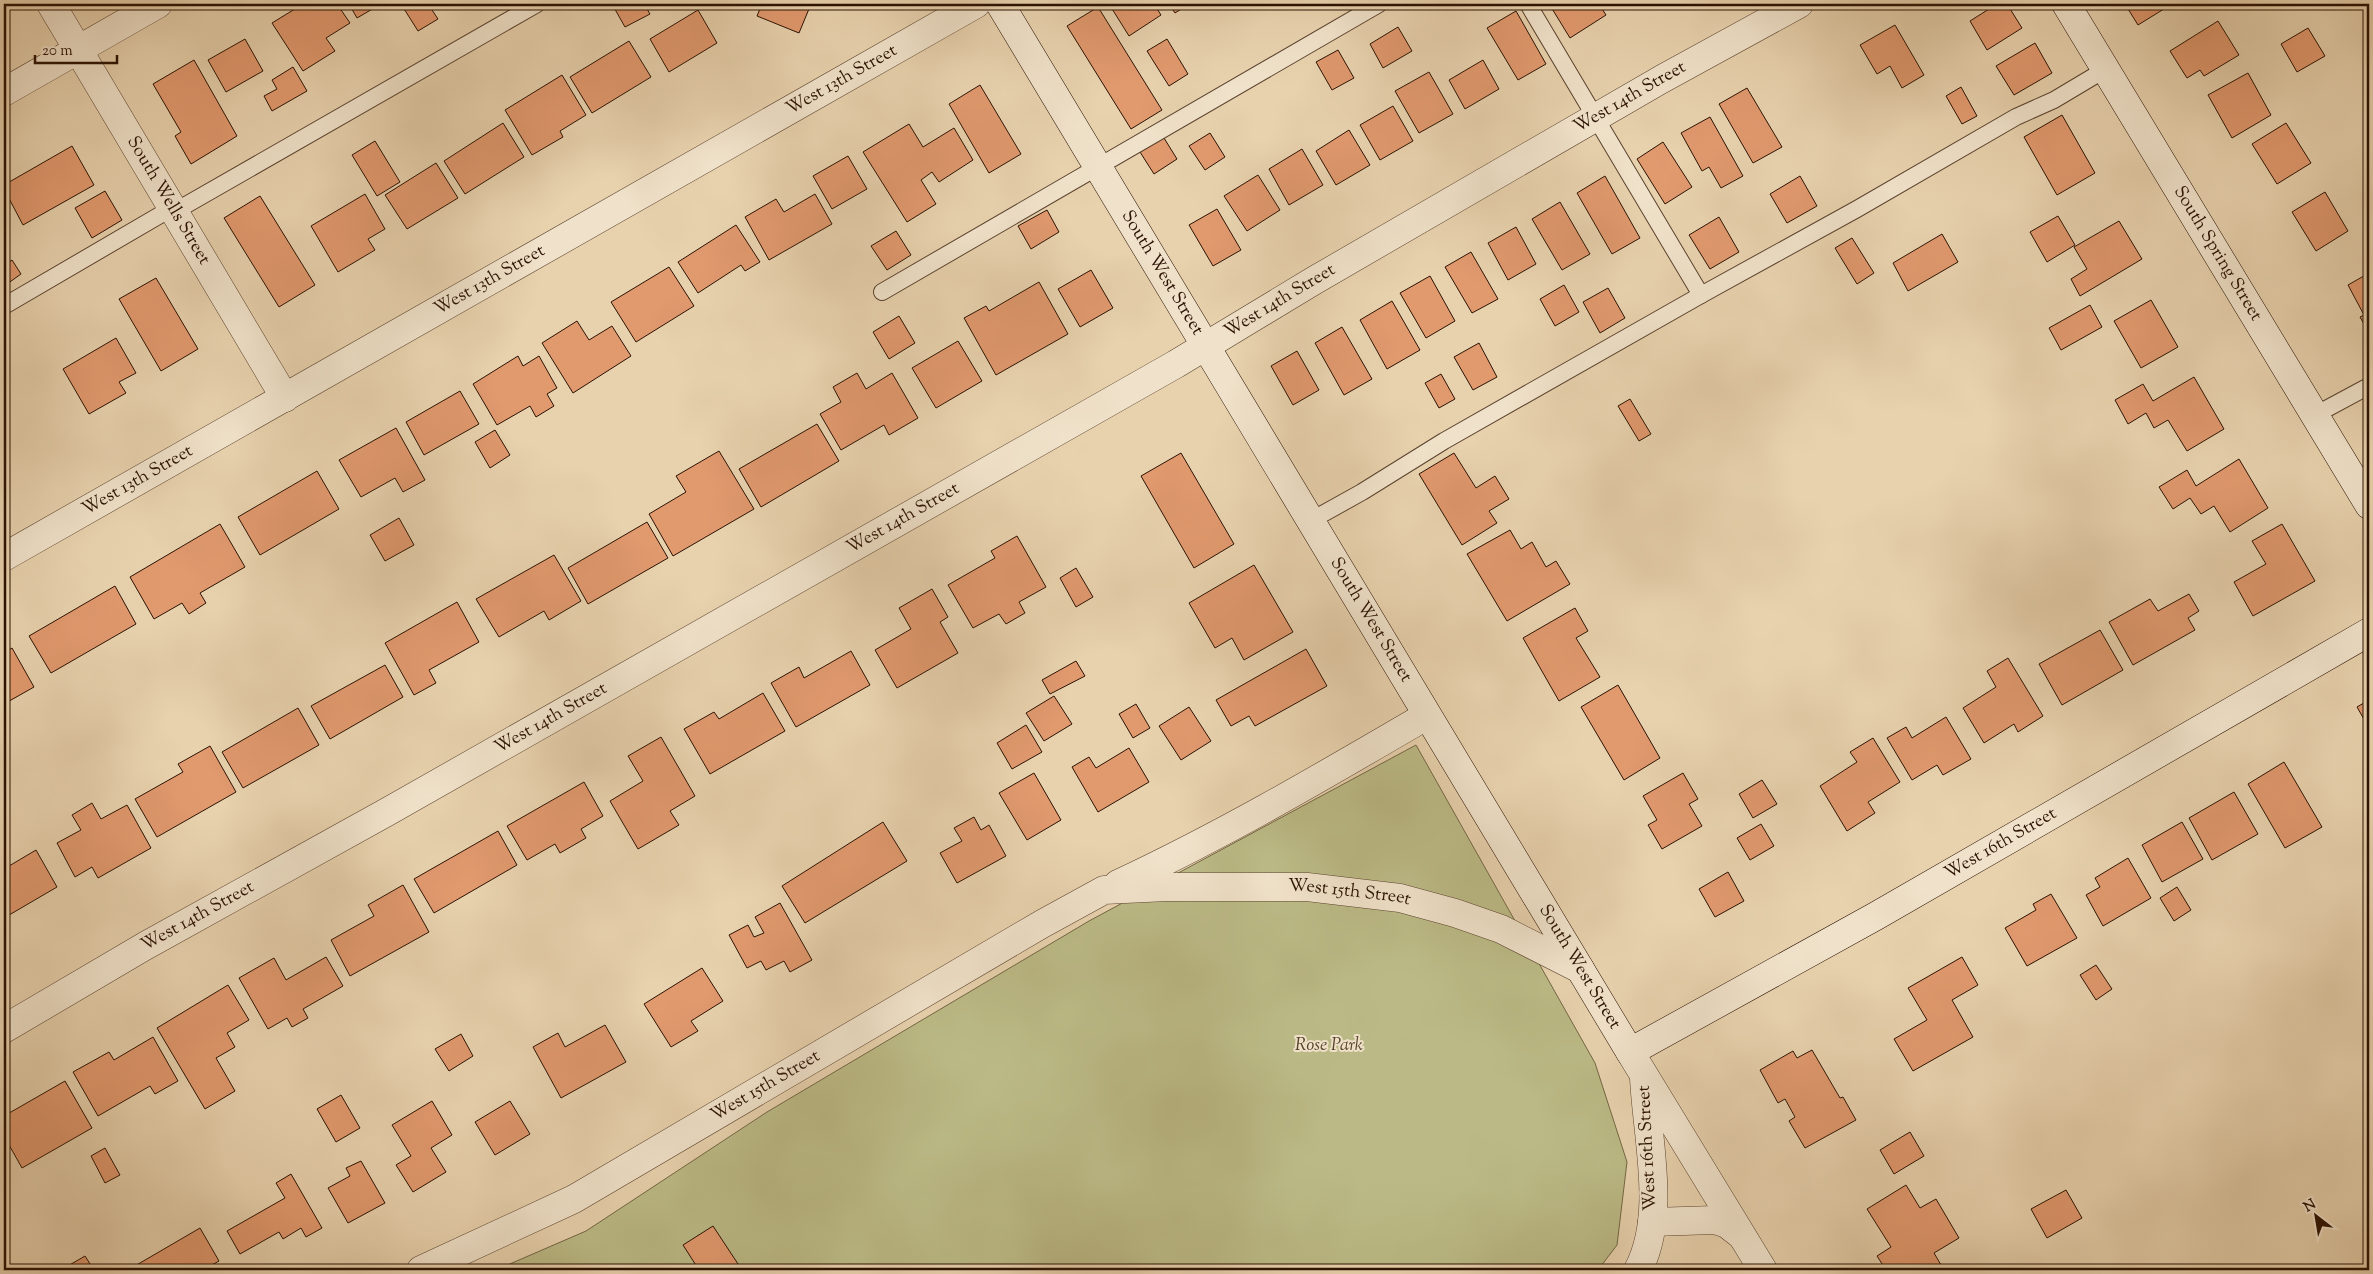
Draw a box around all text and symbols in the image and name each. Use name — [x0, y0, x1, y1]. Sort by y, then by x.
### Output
scale bar — [35, 32, 118, 64]
street label: West 13th Street — [782, 38, 902, 122]
text: 20 m — [42, 41, 73, 62]
street label: West 14th Street — [1569, 55, 1691, 140]
street label: South Wells Street — [120, 132, 216, 270]
street label: South Spring Street — [2166, 181, 2268, 326]
street label: South West Street — [1114, 206, 1209, 341]
street label: West 13th Street — [430, 239, 550, 323]
street label: West 14th Street — [1219, 258, 1341, 345]
street label: West 13th Street — [78, 439, 198, 523]
street label: West 14th Street — [842, 476, 964, 561]
street label: South West Street — [1323, 553, 1418, 688]
street label: West 14th Street — [490, 676, 612, 761]
street label: West 16th Street — [1940, 801, 2062, 887]
street label: West 15th Street — [1288, 874, 1414, 913]
street label: West 14th Street — [136, 875, 259, 959]
street label: South West Street — [1531, 900, 1627, 1035]
park label: Rose Park — [1295, 1033, 1363, 1059]
street label: West 15th Street — [706, 1044, 825, 1129]
street label: West 16th Street — [1632, 1085, 1664, 1211]
north arrow — [2290, 1192, 2340, 1242]
text: N — [2300, 1195, 2320, 1218]

